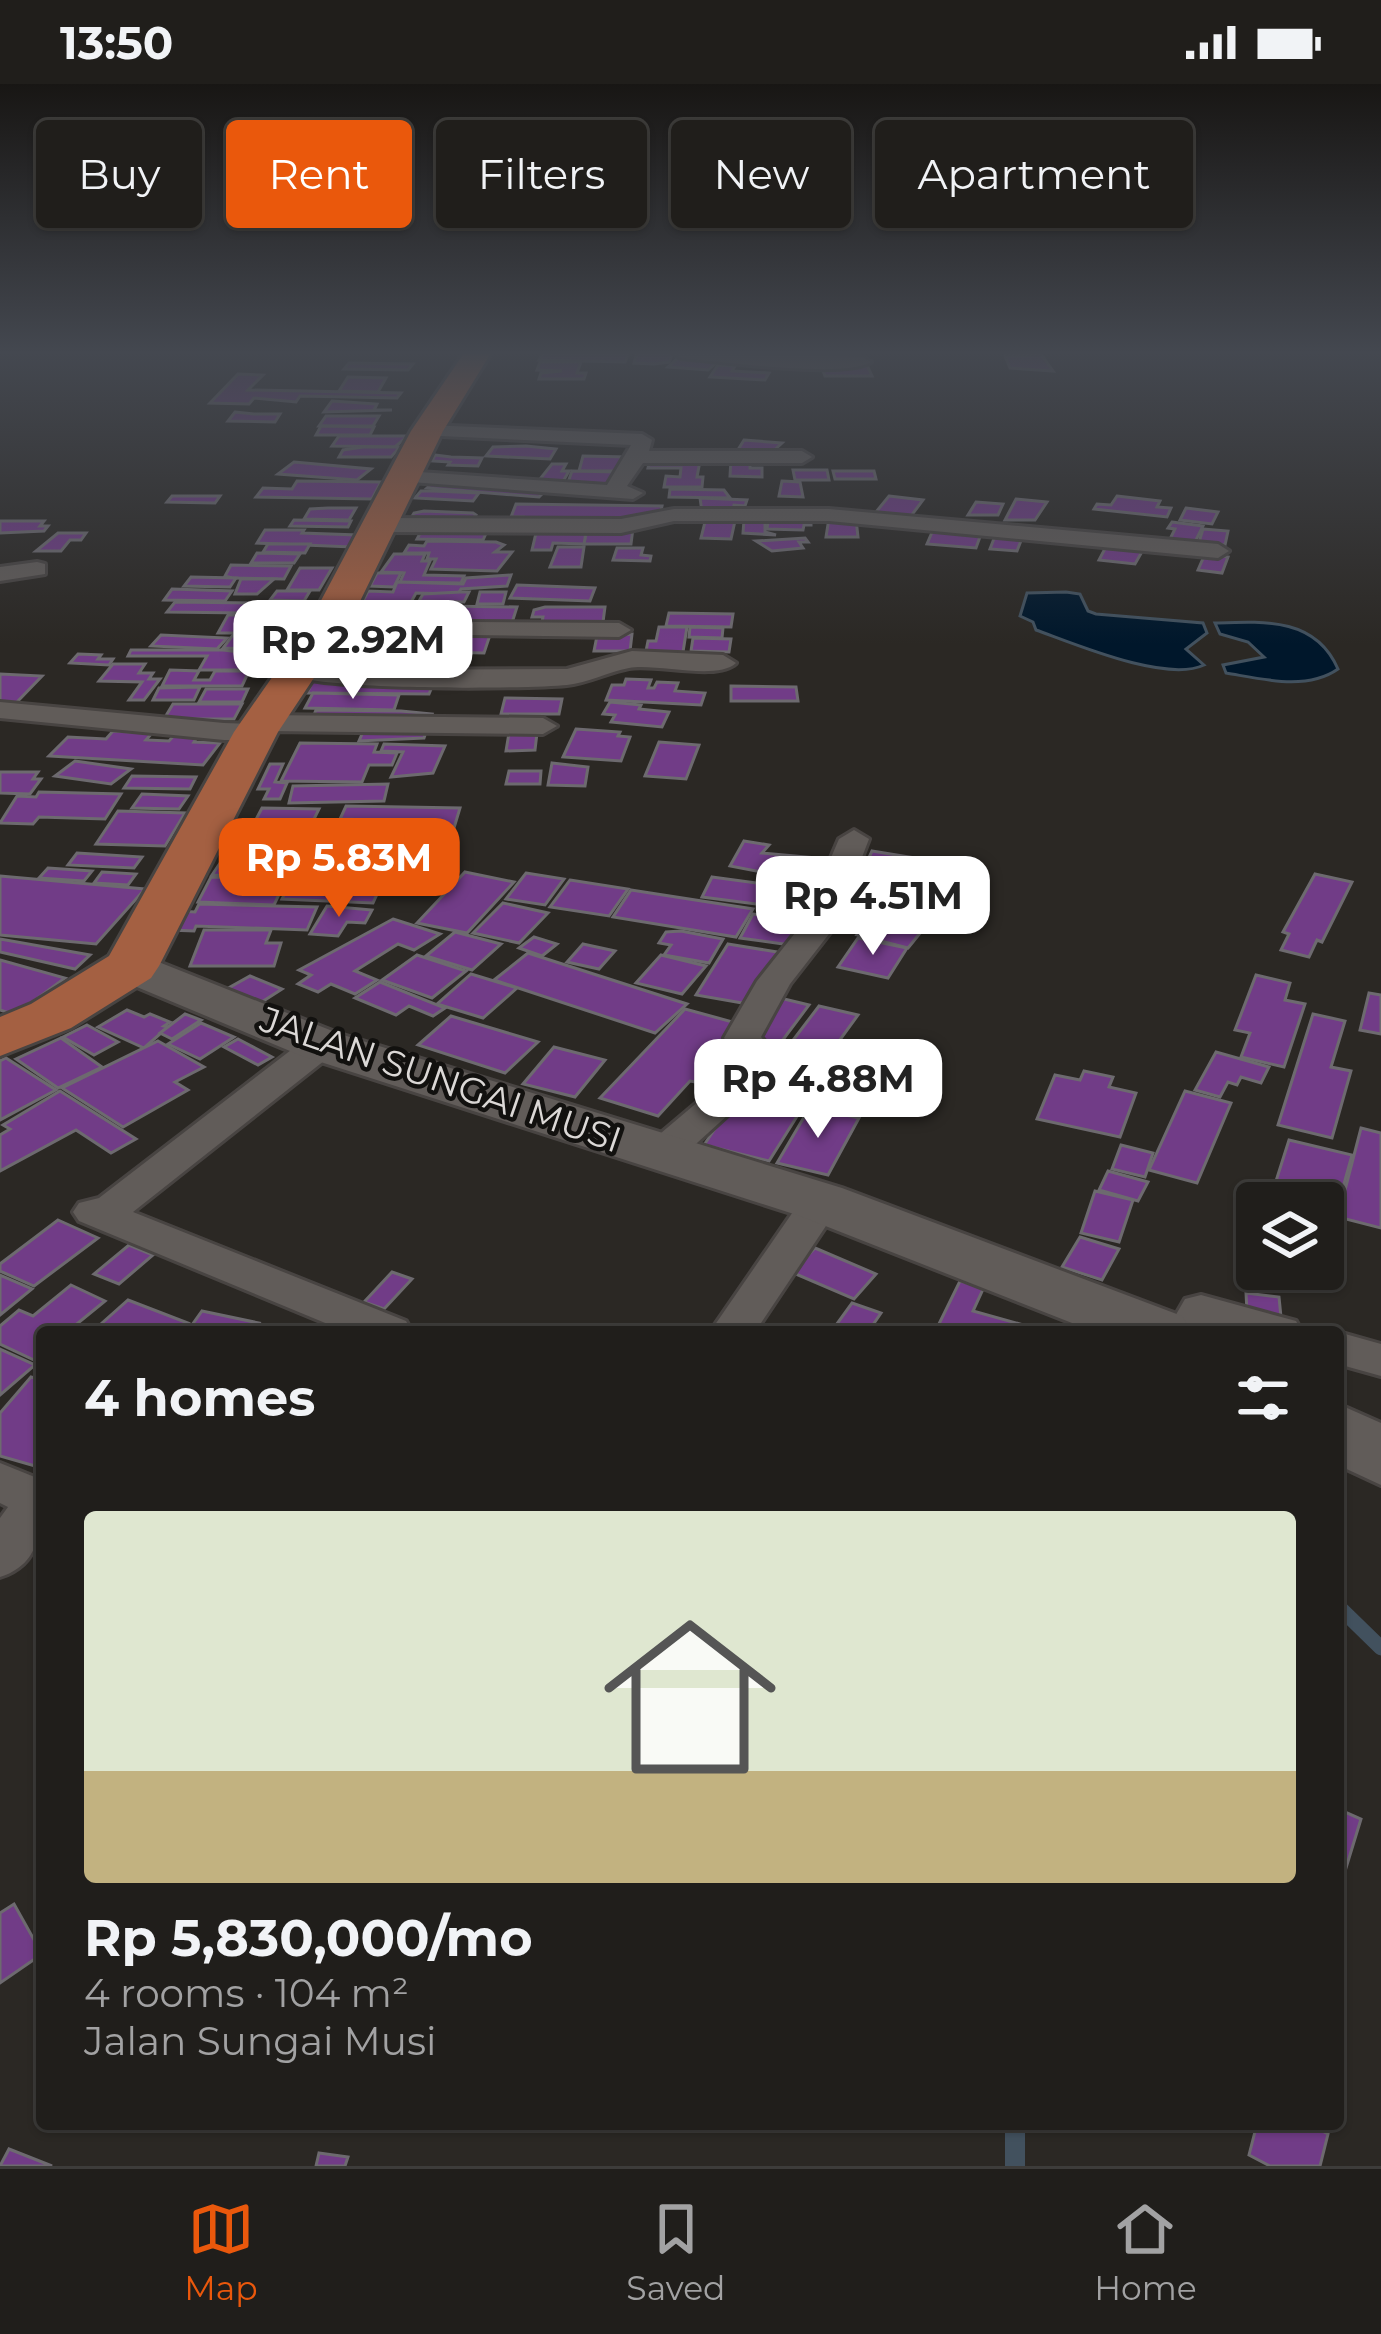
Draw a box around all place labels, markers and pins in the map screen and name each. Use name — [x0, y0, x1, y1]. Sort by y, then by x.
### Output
pin: Rp 2.92M — [229, 600, 477, 702]
pin: Rp 5.83M — [215, 818, 463, 920]
pin: Rp 4.51M — [749, 856, 997, 958]
pin: Rp 4.88M — [694, 1039, 942, 1141]

